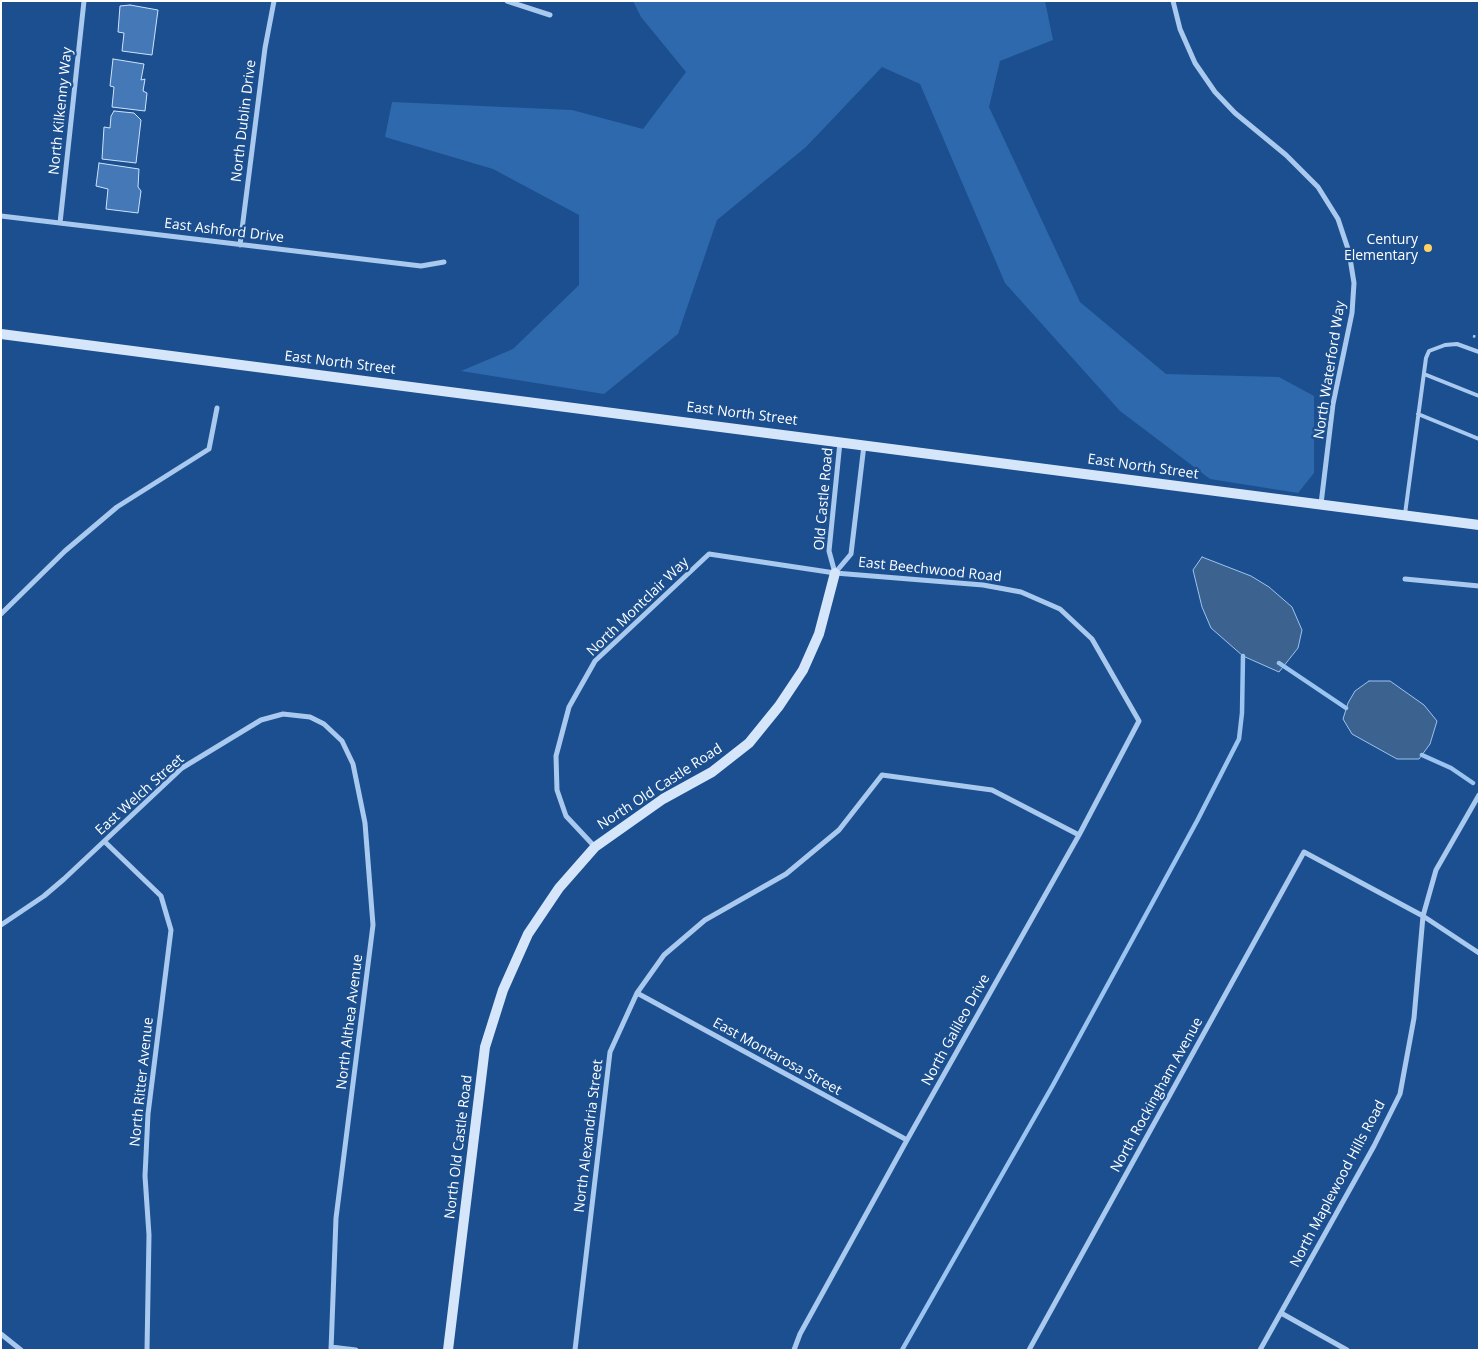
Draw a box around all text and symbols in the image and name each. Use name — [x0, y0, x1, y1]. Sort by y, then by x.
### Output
street label: North Kilkenny Way — [46, 46, 76, 176]
street label: North Dublin Drive — [228, 59, 260, 183]
street label: East Ashford Drive — [163, 215, 285, 247]
place label: Century Elementary — [1344, 232, 1418, 264]
marker: Century Elementary — [1422, 242, 1434, 254]
street label: North Waterford Way — [1311, 300, 1349, 440]
street label: East North Street — [283, 348, 397, 378]
street label: East North Street — [685, 399, 799, 429]
street label: Old Castle Road — [811, 447, 837, 551]
street label: East North Street — [1086, 451, 1200, 483]
street label: North Montclair Way — [584, 554, 692, 660]
street label: East Beechwood Road — [857, 554, 1003, 586]
street label: North Old Castle Road — [595, 740, 725, 834]
street label: East Welch Street — [92, 751, 188, 839]
street label: North Althea Avenue — [333, 954, 367, 1090]
street label: North Galileo Drive — [918, 971, 994, 1089]
street label: East Montarosa Street — [710, 1015, 844, 1099]
street label: North Rockingham Avenue — [1107, 1015, 1207, 1175]
street label: North Ritter Avenue — [127, 1016, 157, 1148]
street label: North Alexandria Street — [571, 1058, 607, 1214]
street label: North Old Castle Road — [442, 1074, 476, 1220]
street label: North Maplewood Hills Road — [1287, 1098, 1389, 1270]

